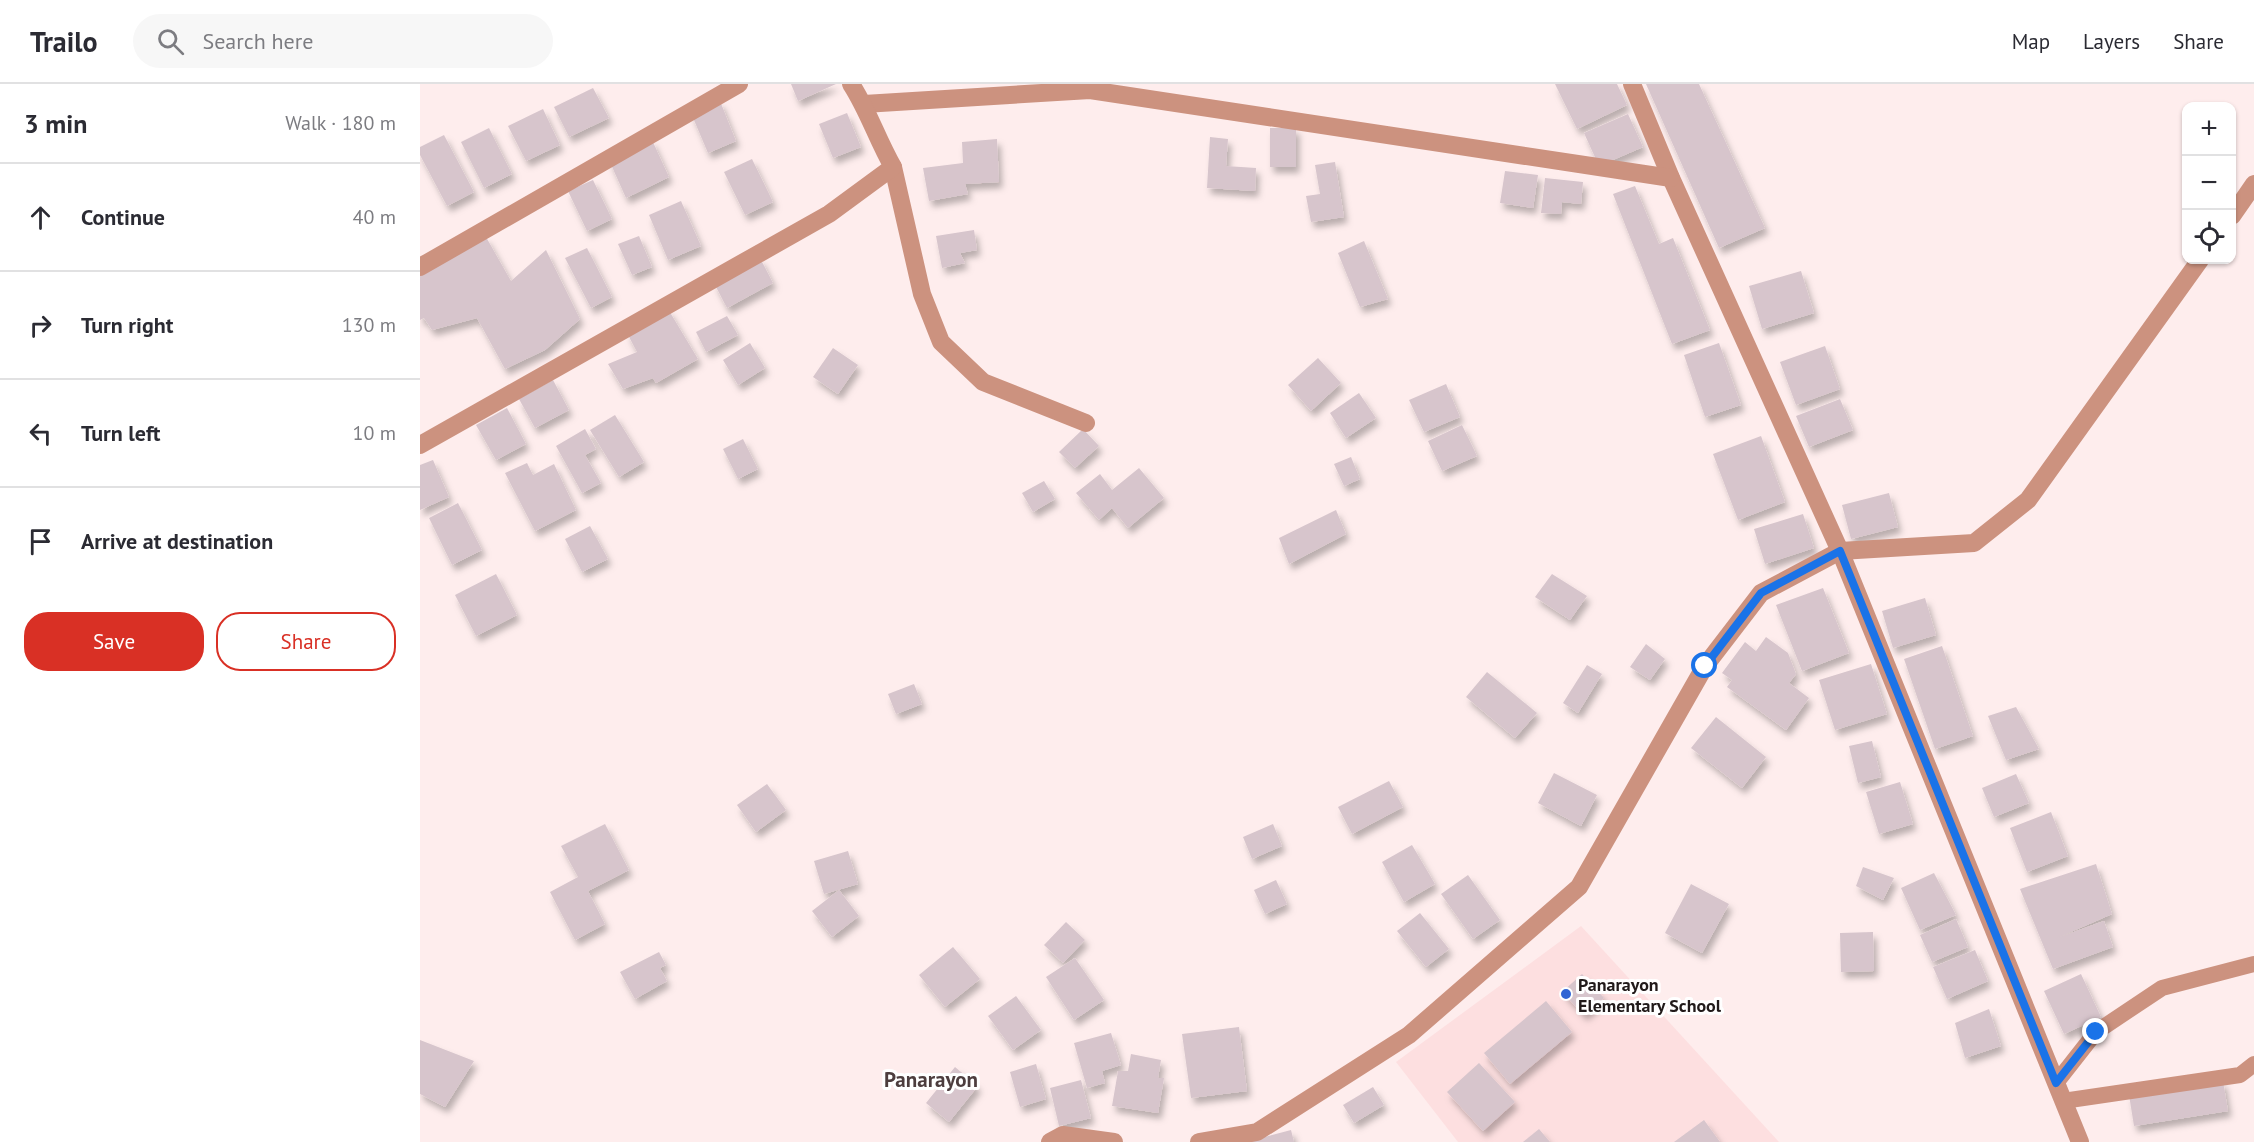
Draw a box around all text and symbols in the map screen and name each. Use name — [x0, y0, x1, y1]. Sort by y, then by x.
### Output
search box — [133, 14, 553, 68]
text: Trailo — [30, 23, 97, 60]
icon: search — [154, 25, 187, 58]
text: Search here — [202, 27, 313, 55]
text: Map — [2012, 28, 2050, 55]
text: Layers — [2083, 28, 2140, 55]
text: Share — [2173, 28, 2224, 55]
map controls — [2182, 102, 2236, 264]
button: + — [2182, 102, 2236, 156]
text: 3 min — [24, 107, 87, 140]
text: Walk · 180 m — [285, 110, 396, 136]
button: − — [2182, 156, 2236, 210]
icon: ahead — [24, 201, 57, 234]
text: Continue — [81, 203, 165, 231]
text: 40 m — [353, 204, 396, 230]
button: locate — [2182, 210, 2236, 264]
icon: right — [24, 309, 57, 342]
text: Turn right — [81, 311, 173, 339]
text: 130 m — [342, 312, 396, 338]
icon: left — [24, 417, 57, 450]
text: Turn left — [81, 419, 161, 447]
text: 10 m — [353, 420, 396, 446]
icon: arrive — [24, 525, 57, 558]
text: Arrive at destination — [81, 527, 273, 555]
button: Save — [24, 612, 204, 671]
button: Share — [216, 612, 396, 671]
route start — [1691, 652, 1717, 678]
place label: Panarayon Elementary School — [1578, 973, 1722, 1017]
marker: Panarayon Elementary School — [1559, 987, 1573, 1001]
route end — [2082, 1018, 2108, 1044]
district label: Panarayon — [884, 1066, 978, 1093]

